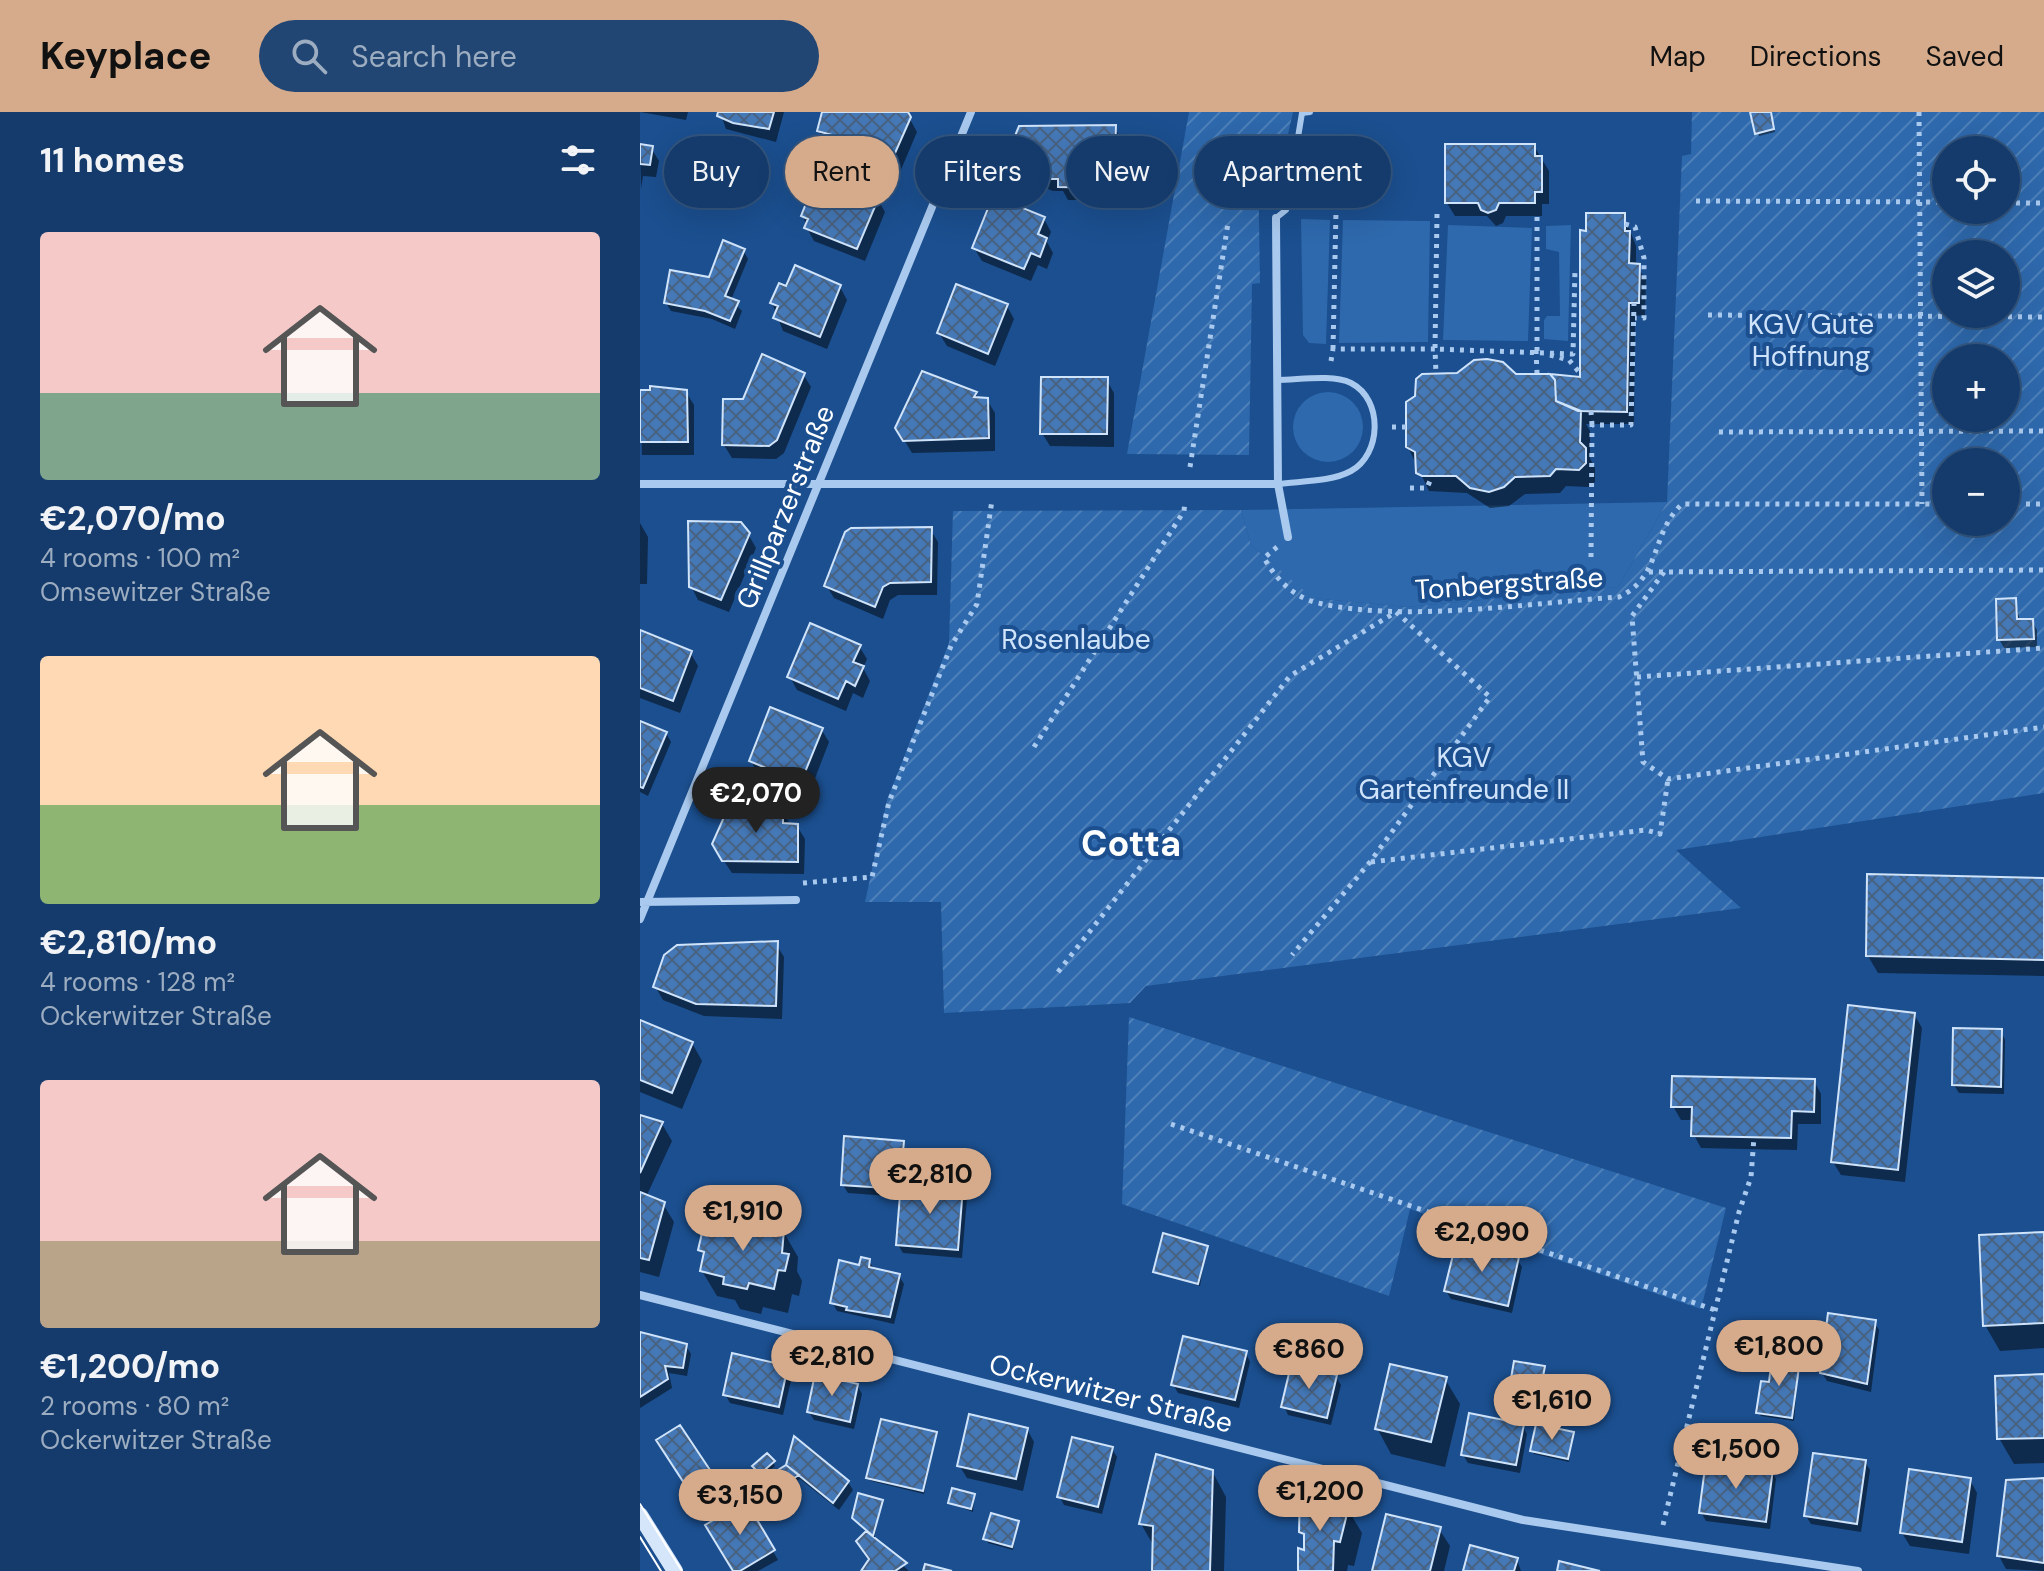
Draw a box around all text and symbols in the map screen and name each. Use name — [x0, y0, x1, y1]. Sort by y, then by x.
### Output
search box — [259, 20, 819, 92]
text: Keyplace — [40, 31, 211, 81]
icon: search — [287, 34, 331, 78]
text: Search here — [351, 37, 517, 76]
text: Map — [1649, 38, 1706, 75]
text: Directions — [1750, 38, 1882, 75]
text: Saved — [1926, 38, 2004, 75]
chip: Buy — [664, 136, 769, 208]
chip: Rent — [785, 136, 899, 208]
chip: Filters — [915, 136, 1050, 208]
chip: New — [1066, 136, 1178, 208]
chip: Apartment — [1194, 136, 1391, 208]
map controls — [1932, 136, 2020, 536]
button: locate — [1932, 136, 2020, 224]
text: 11 homes — [40, 138, 185, 183]
icon: filters — [556, 138, 600, 182]
button: layers — [1932, 240, 2020, 328]
icon: home — [248, 284, 392, 428]
park label: KGV Gute Hoffnung — [1748, 306, 1874, 375]
button: + — [1932, 344, 2020, 432]
street label: Grillparzerstraße — [728, 400, 843, 615]
button: − — [1932, 448, 2020, 536]
text: €2,070/mo — [40, 496, 226, 541]
text: 4 rooms · 100 m² — [40, 541, 240, 575]
street label: Tonbergstraße — [1413, 558, 1605, 609]
text: Omsewitzer Straße — [40, 575, 271, 609]
park label: Rosenlaube — [1001, 621, 1151, 658]
icon: home — [248, 708, 392, 852]
park label: KGV Gartenfreunde II — [1359, 739, 1569, 808]
pin: €2,070 — [691, 767, 821, 835]
text: €2,070 — [710, 776, 802, 810]
district label: Cotta — [1081, 820, 1181, 867]
text: €2,810/mo — [40, 920, 217, 965]
text: 4 rooms · 128 m² — [40, 965, 235, 999]
text: Ockerwitzer Straße — [40, 999, 272, 1033]
icon: home — [248, 1132, 392, 1276]
pin: €2,810 — [865, 1148, 995, 1216]
text: €2,810 — [887, 1157, 973, 1191]
pin: €1,910 — [678, 1185, 808, 1253]
text: €1,910 — [703, 1194, 783, 1228]
pin: €2,090 — [1417, 1206, 1547, 1274]
text: €2,090 — [1434, 1215, 1530, 1249]
pin: €1,800 — [1714, 1320, 1844, 1388]
pin: €860 — [1262, 1323, 1356, 1391]
text: €1,800 — [1734, 1329, 1824, 1363]
pin: €2,810 — [767, 1330, 897, 1398]
text: €860 — [1273, 1332, 1345, 1366]
text: €2,810 — [789, 1339, 875, 1373]
text: €1,200/mo — [40, 1344, 220, 1389]
street label: Ockerwitzer Straße — [985, 1345, 1236, 1442]
pin: €1,610 — [1487, 1374, 1617, 1442]
text: €1,610 — [1512, 1383, 1592, 1417]
text: 2 rooms · 80 m² — [40, 1389, 229, 1423]
text: Ockerwitzer Straße — [40, 1423, 272, 1457]
pin: €1,500 — [1671, 1423, 1801, 1491]
text: €1,500 — [1691, 1432, 1781, 1466]
pin: €1,200 — [1255, 1465, 1385, 1533]
pin: €3,150 — [675, 1469, 805, 1537]
text: €1,200 — [1276, 1474, 1364, 1508]
text: €3,150 — [697, 1478, 783, 1512]

